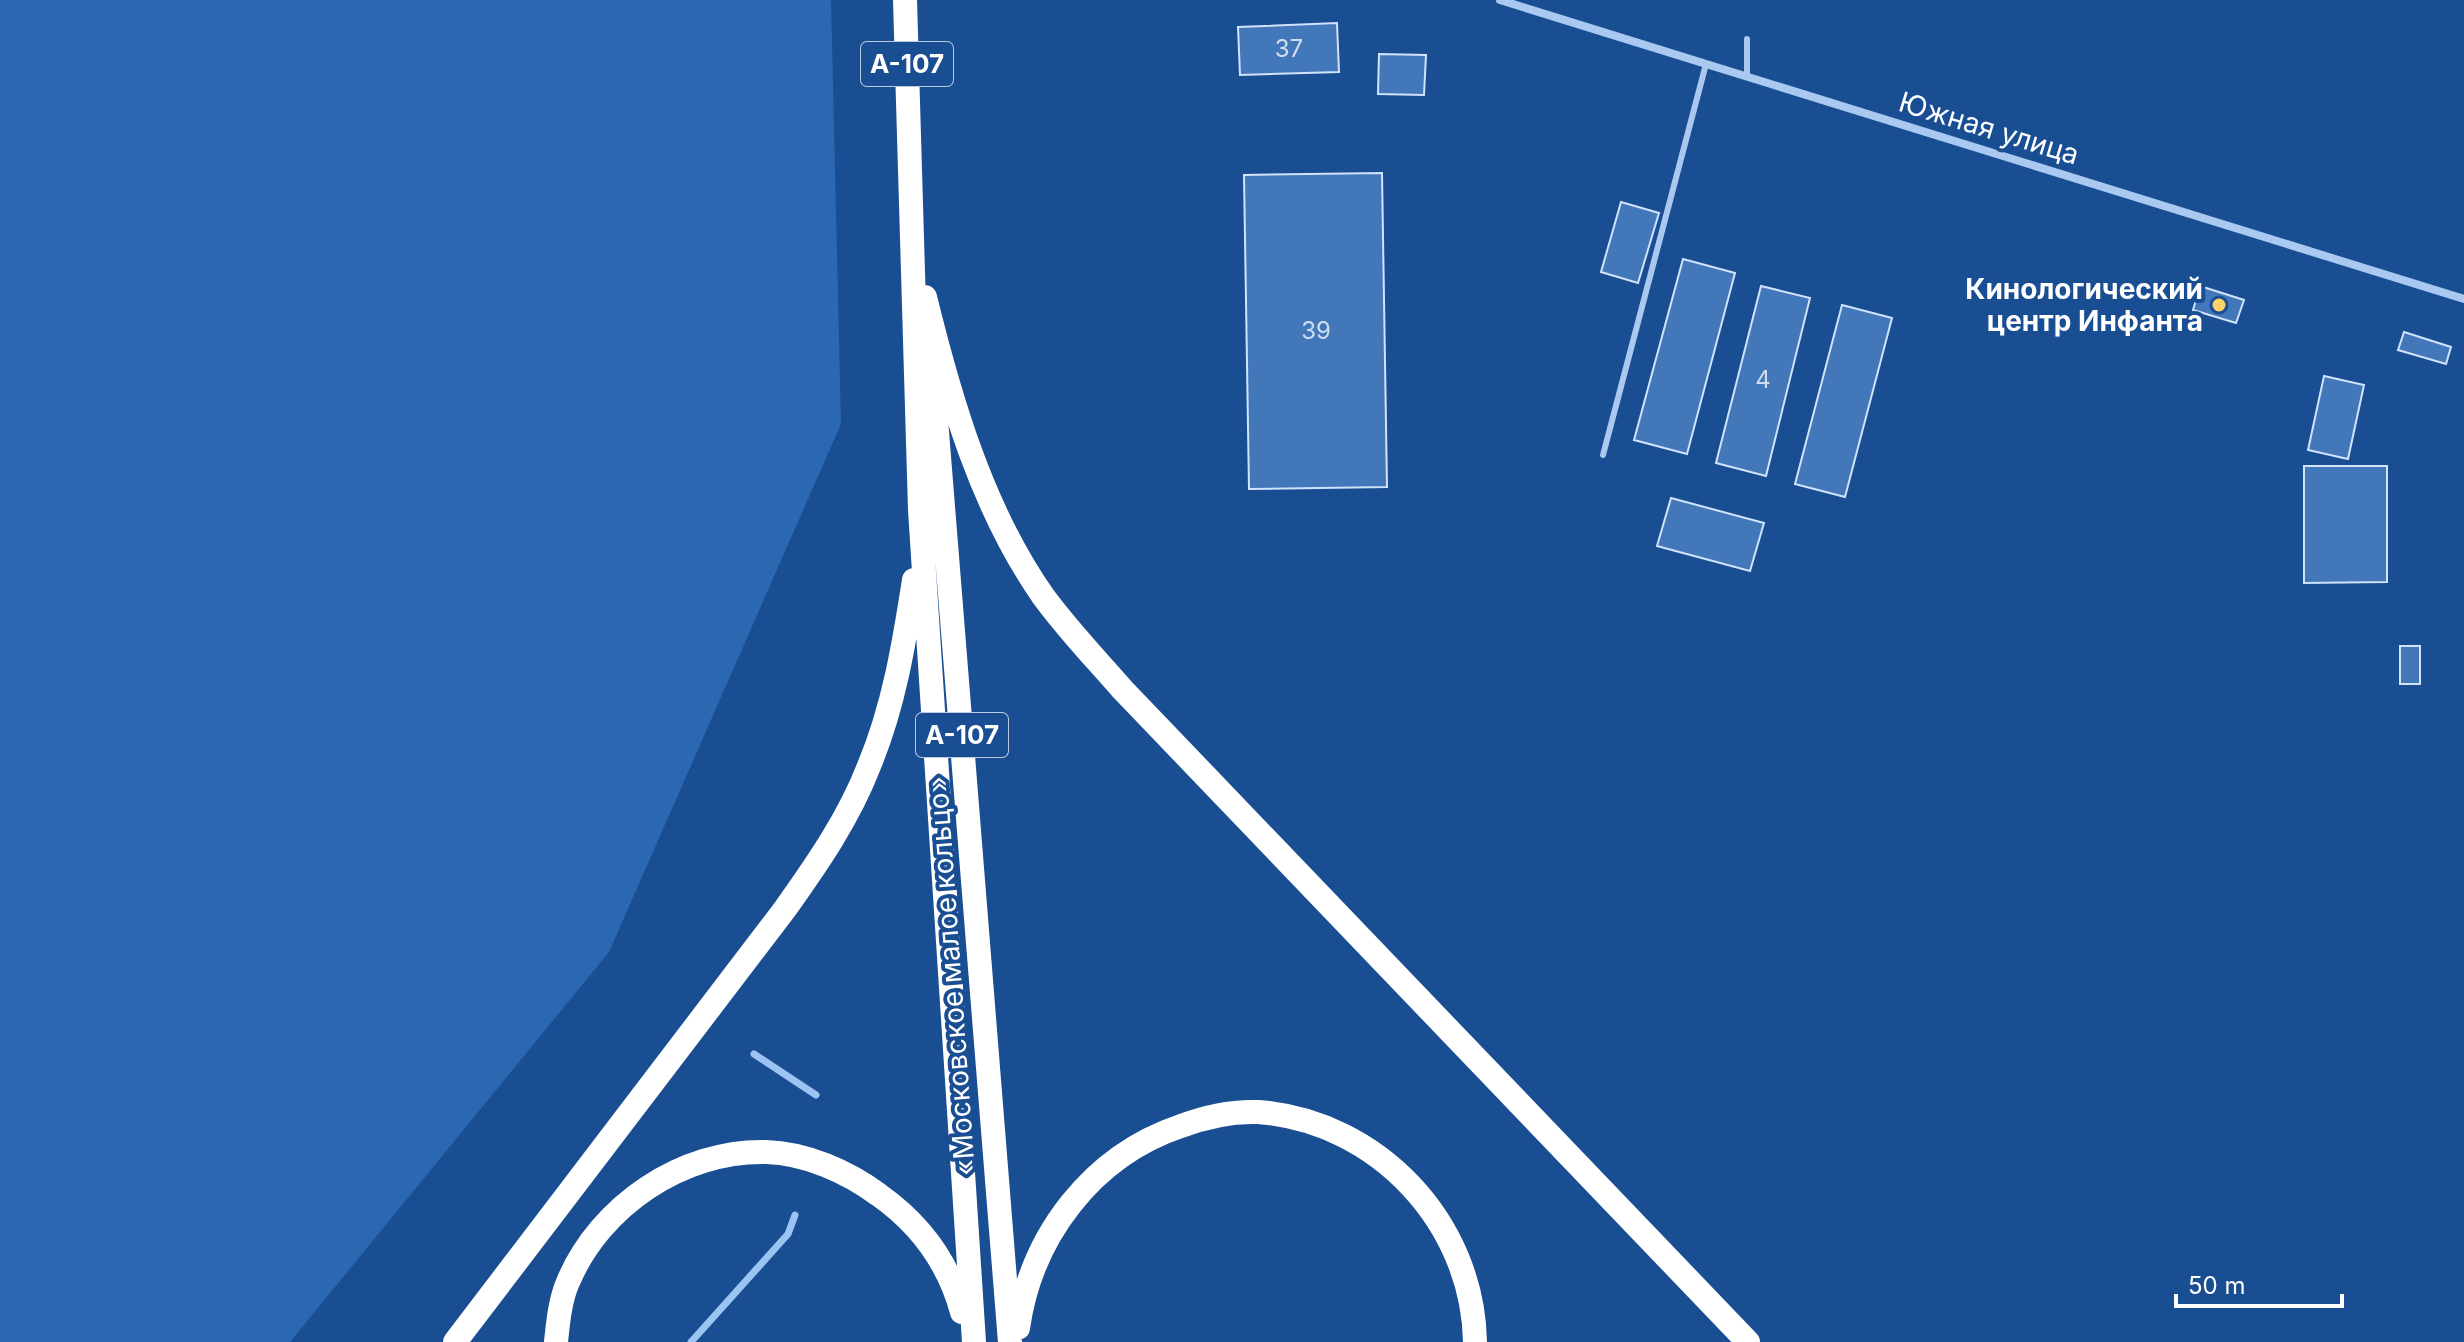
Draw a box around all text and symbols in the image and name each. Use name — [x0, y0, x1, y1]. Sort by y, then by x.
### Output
house number: 37 — [1275, 34, 1303, 63]
road number: А-107 — [861, 42, 953, 86]
street label: Южная улица — [1895, 85, 2083, 171]
place label: Кинологический центр Инфанта — [1965, 272, 2203, 338]
marker: Кинологический центр Инфанта — [2210, 296, 2228, 314]
house number: 39 — [1301, 316, 1331, 345]
house number: 4 — [1755, 365, 1771, 394]
road number: А-107 — [916, 713, 1008, 757]
street label: «Московское малое кольцо» — [920, 775, 982, 1177]
scale bar — [2176, 1258, 2342, 1308]
text: 50 m — [2188, 1271, 2246, 1300]

